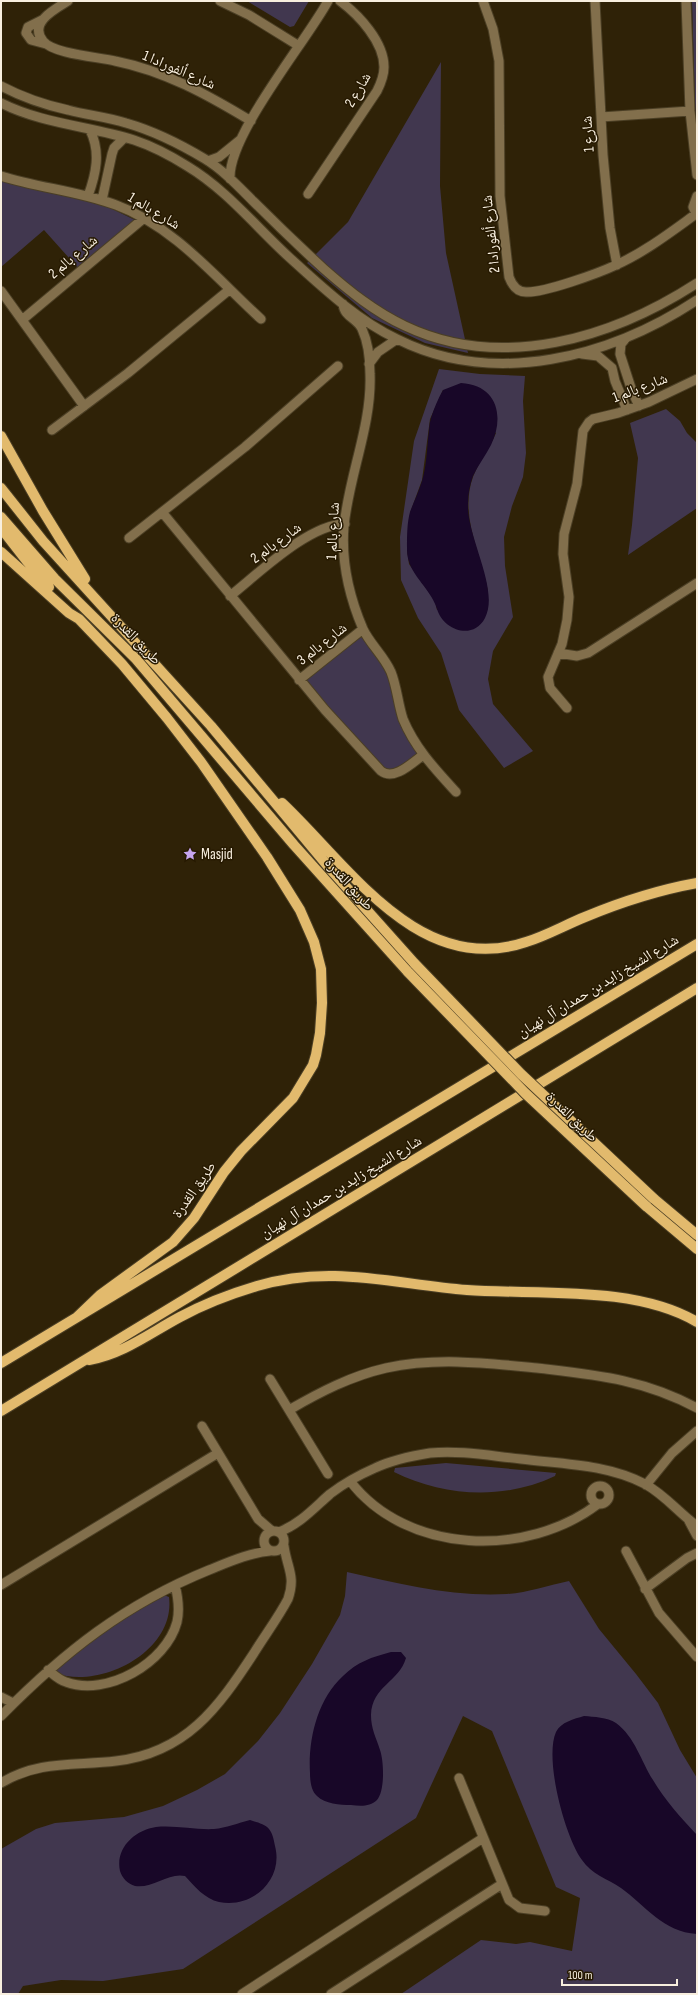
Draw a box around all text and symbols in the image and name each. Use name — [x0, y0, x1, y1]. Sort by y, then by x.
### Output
street label: شارع ألفورادا 1 — [140, 46, 218, 94]
street label: شارع 2 — [340, 69, 376, 111]
street label: شارع 1 — [577, 115, 599, 153]
street label: شارع بالم 1 — [124, 188, 184, 234]
street label: شارع ألفورادا 2 — [477, 194, 505, 274]
street label: شارع بالم 2 — [44, 231, 102, 283]
street label: شارع بالم 1 — [610, 369, 670, 407]
street label: شارع بالم 1 — [322, 502, 344, 560]
street label: شارع بالم 2 — [247, 518, 305, 568]
street label: طريق القدرة — [107, 609, 165, 669]
street label: شارع بالم 3 — [293, 618, 351, 670]
place label: Masjid — [201, 845, 233, 864]
place icon: Masjid — [182, 846, 198, 862]
street label: طريق القدرة — [320, 854, 378, 914]
street label: شارع الشيخ زايد بن حمدان آل نهيان — [514, 930, 682, 1042]
street label: طريق القدرة — [542, 1088, 602, 1146]
street label: شارع الشيخ زايد بن حمدان آل نهيان — [257, 1131, 425, 1243]
street label: طريق القدرة — [168, 1158, 220, 1222]
scale bar — [562, 1961, 677, 1987]
text: 100 m — [568, 1968, 593, 1983]

